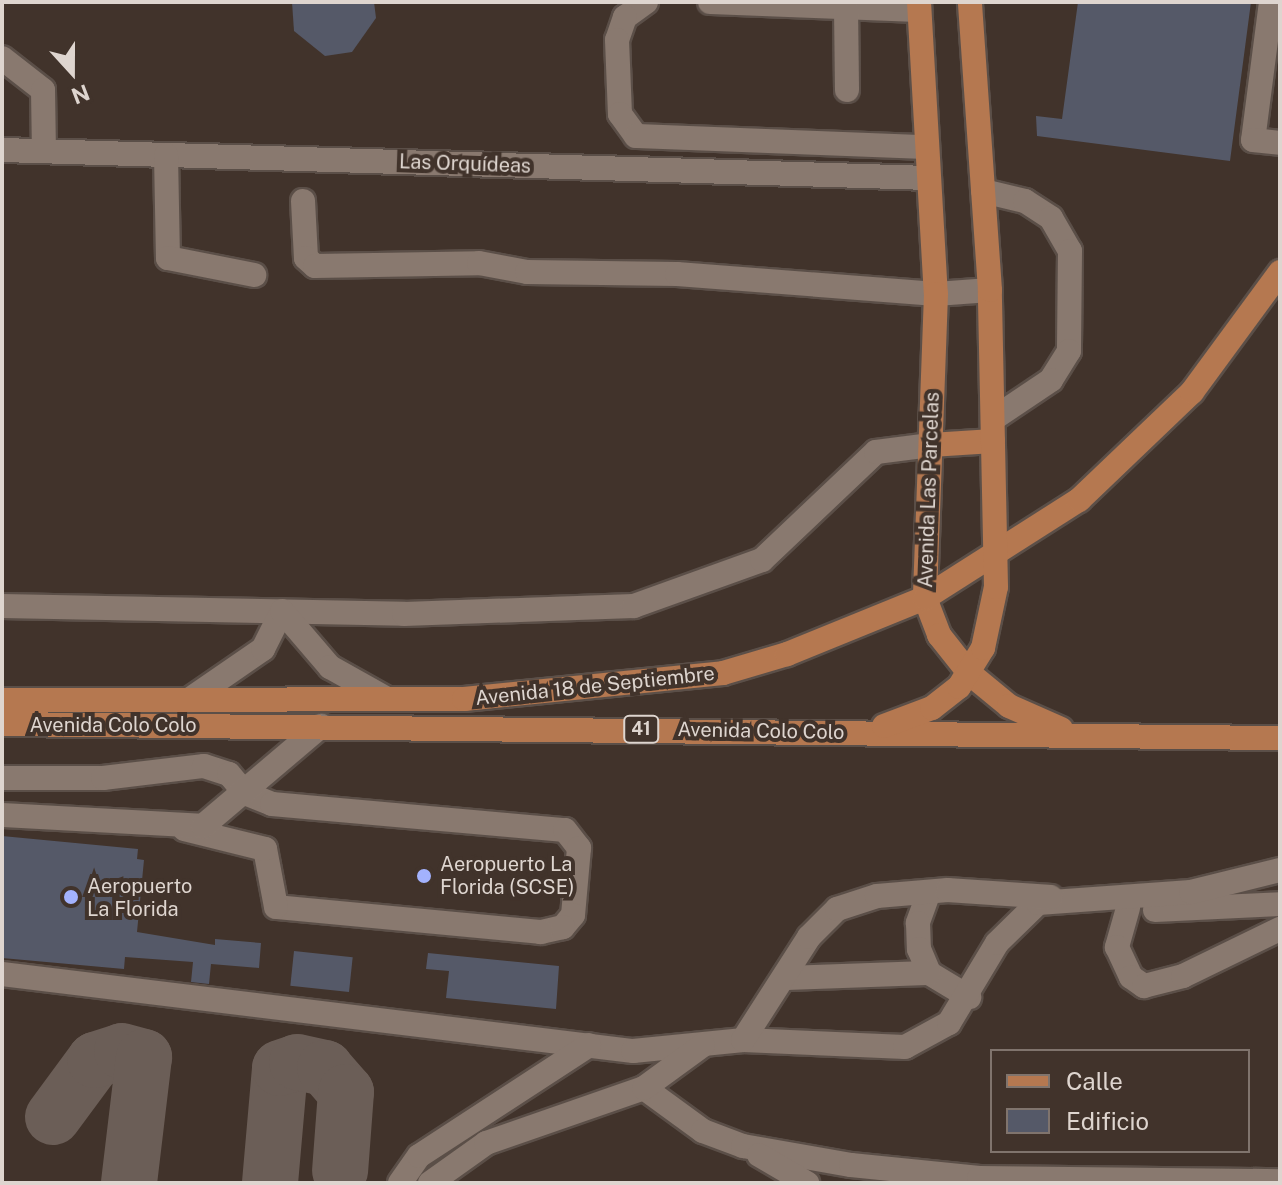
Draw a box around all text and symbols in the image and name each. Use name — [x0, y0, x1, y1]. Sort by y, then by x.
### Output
north arrow — [32, 32, 112, 112]
text: N — [68, 79, 93, 110]
street label: Las Orquídeas — [399, 150, 531, 178]
street label: Avenida Las Parcelas — [914, 392, 944, 588]
street label: Avenida 18 de Septiembre — [474, 661, 716, 711]
street label: Avenida Colo Colo — [29, 713, 197, 737]
road number: 41 — [623, 715, 659, 743]
street label: Avenida Colo Colo — [677, 718, 845, 744]
place label: Aeropuerto La Florida (SCSE) — [440, 852, 574, 899]
marker: Aeropuerto La Florida (SCSE) — [415, 867, 433, 885]
place label: Aeropuerto La Florida — [87, 874, 192, 921]
marker: Aeropuerto La Florida — [62, 888, 80, 906]
legend — [990, 1049, 1250, 1153]
text: Calle — [1066, 1067, 1123, 1095]
text: Edificio — [1066, 1107, 1149, 1135]

